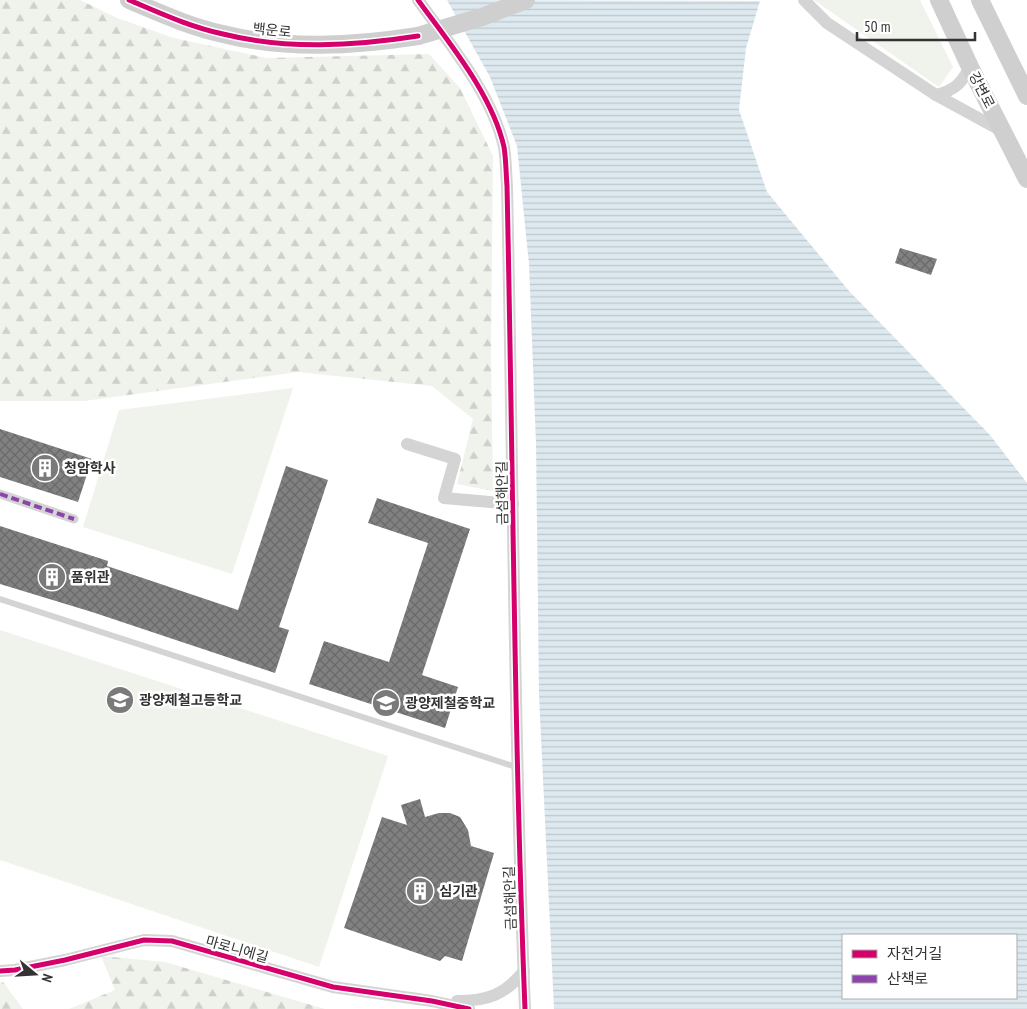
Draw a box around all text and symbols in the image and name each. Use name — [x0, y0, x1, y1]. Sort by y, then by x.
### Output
scale bar — [857, 10, 974, 42]
text: 50 m — [864, 17, 890, 36]
street label: 백운로 — [252, 19, 292, 41]
street label: 강변로 — [965, 69, 999, 111]
building icon: 청암학사 — [30, 453, 60, 483]
place label: 청암학사 — [64, 459, 116, 477]
street label: 금섬해안길 — [492, 461, 512, 525]
building icon: 품위관 — [37, 562, 67, 592]
place label: 품위관 — [71, 568, 110, 586]
school or university icon: 광양제철고등학교 — [105, 685, 135, 715]
school or university icon: 광양제철중학교 — [371, 688, 401, 718]
place label: 광양제철고등학교 — [139, 691, 242, 709]
place label: 광양제철중학교 — [405, 694, 495, 712]
street label: 금섬해안길 — [500, 866, 520, 930]
building icon: 심기관 — [405, 876, 435, 906]
place label: 심기관 — [439, 882, 478, 900]
street label: 마로니에길 — [204, 931, 270, 967]
legend — [842, 934, 1017, 999]
text: 자전거길 — [887, 944, 942, 963]
north arrow — [10, 949, 60, 999]
text: 산책로 — [887, 969, 928, 988]
text: N — [38, 972, 57, 984]

